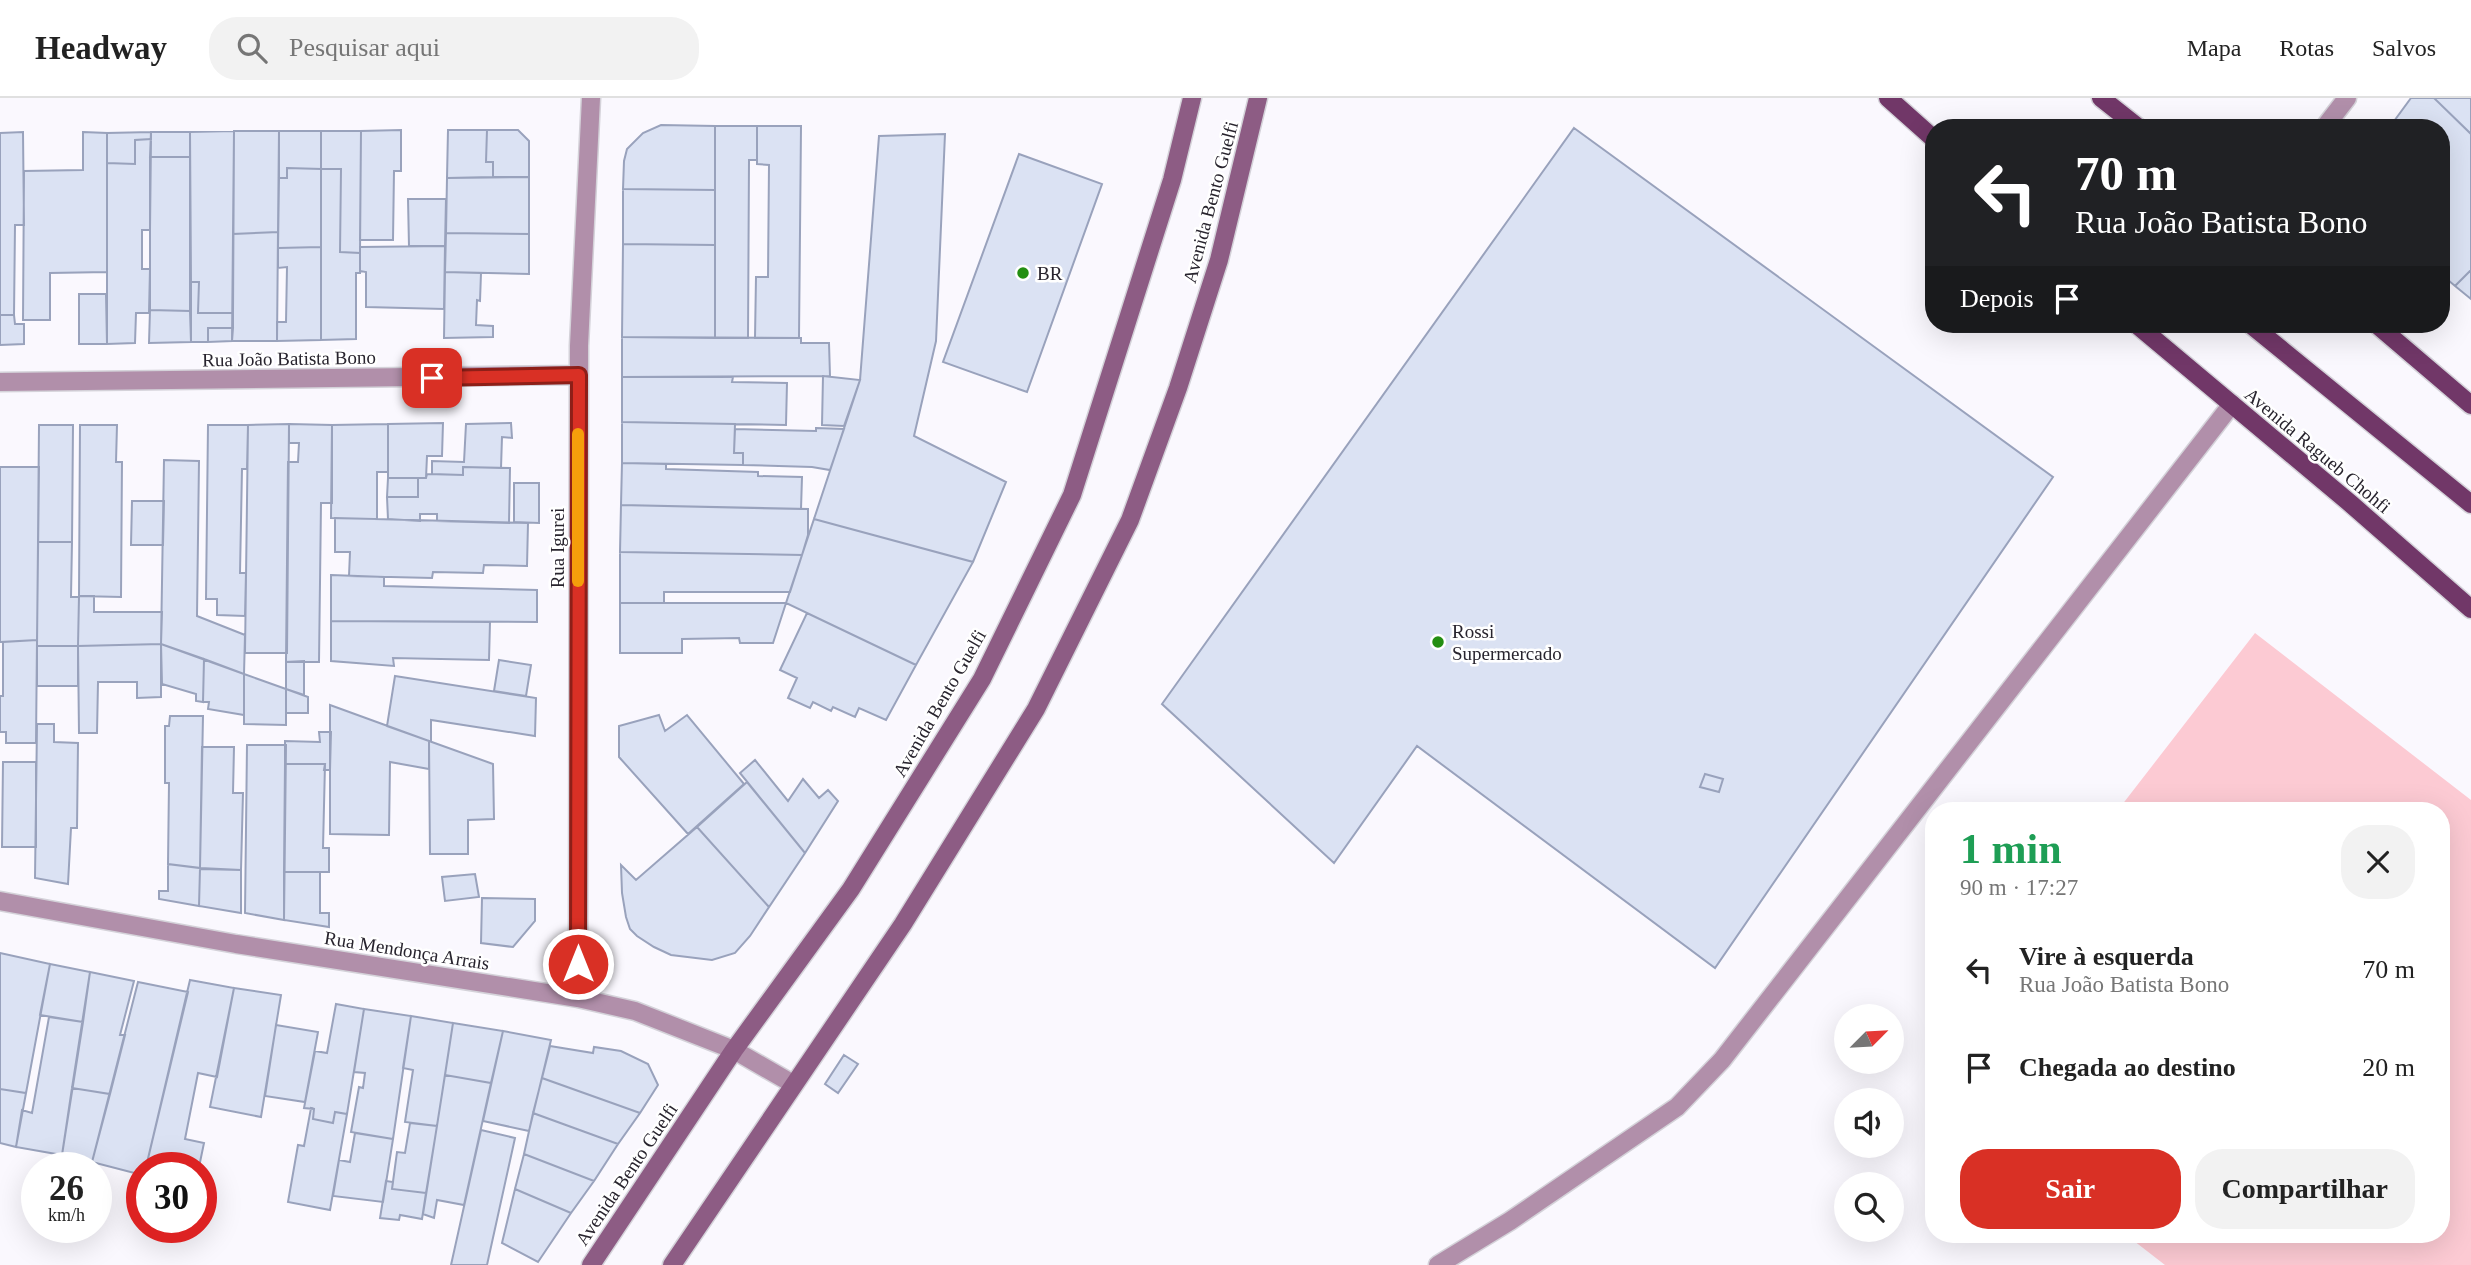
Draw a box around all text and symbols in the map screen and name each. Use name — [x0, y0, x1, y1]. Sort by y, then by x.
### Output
search box — [209, 17, 699, 80]
icon: search — [233, 29, 271, 67]
text: Headway — [35, 30, 167, 66]
text: Pesquisar aqui — [289, 33, 440, 62]
text: Mapa — [2187, 35, 2241, 61]
text: Rotas — [2279, 35, 2334, 61]
text: Salvos — [2372, 35, 2436, 61]
street label: Avenida Bento Guelfi — [1179, 119, 1242, 285]
text: 70 m — [2075, 146, 2177, 201]
icon: left — [1960, 147, 2051, 238]
text: Rua João Batista Bono — [2075, 204, 2367, 240]
place label: BR — [1037, 263, 1063, 284]
marker: BR — [1015, 265, 1031, 281]
icon: arrive — [2048, 280, 2086, 318]
text: Depois — [1960, 284, 2034, 313]
street label: Rua João Batista Bono — [202, 346, 376, 371]
pin — [402, 348, 462, 408]
icon: arrive — [413, 359, 451, 397]
street label: Avenida Ragueb Chohfi — [2241, 383, 2395, 517]
street label: Rua Igurei — [547, 508, 568, 588]
place label: Rossi Supermercado — [1452, 621, 1562, 664]
street label: Avenida Bento Guelfi — [889, 626, 990, 781]
marker: Rossi Supermercado — [1430, 634, 1446, 650]
button: close — [2341, 825, 2415, 899]
text: 1 min — [1960, 826, 2062, 872]
text: 90 m · 17:27 — [1960, 875, 2078, 900]
street label: Rua Mendonça Arrais — [323, 927, 491, 974]
position arrow — [541, 927, 615, 1001]
text: Vire à esquerda — [2019, 942, 2194, 971]
icon: left — [1960, 951, 1998, 989]
text: 70 m — [2362, 955, 2415, 984]
text: Rua João Batista Bono — [2019, 972, 2229, 997]
north arrow — [1834, 1004, 1904, 1074]
map controls — [1834, 1004, 1904, 1242]
icon: arrive — [1960, 1049, 1998, 1087]
text: Chegada ao destino — [2019, 1053, 2236, 1082]
text: 20 m — [2362, 1053, 2415, 1082]
button: sound — [1834, 1088, 1904, 1158]
street label: Avenida Bento Guelfi — [571, 1099, 682, 1249]
button: Sair — [1960, 1149, 2181, 1229]
button: Compartilhar — [2195, 1149, 2415, 1229]
speed limit sign: 30 — [126, 1152, 217, 1243]
text: 26 — [49, 1169, 84, 1208]
button: search — [1834, 1172, 1904, 1242]
text: km/h — [48, 1205, 85, 1225]

